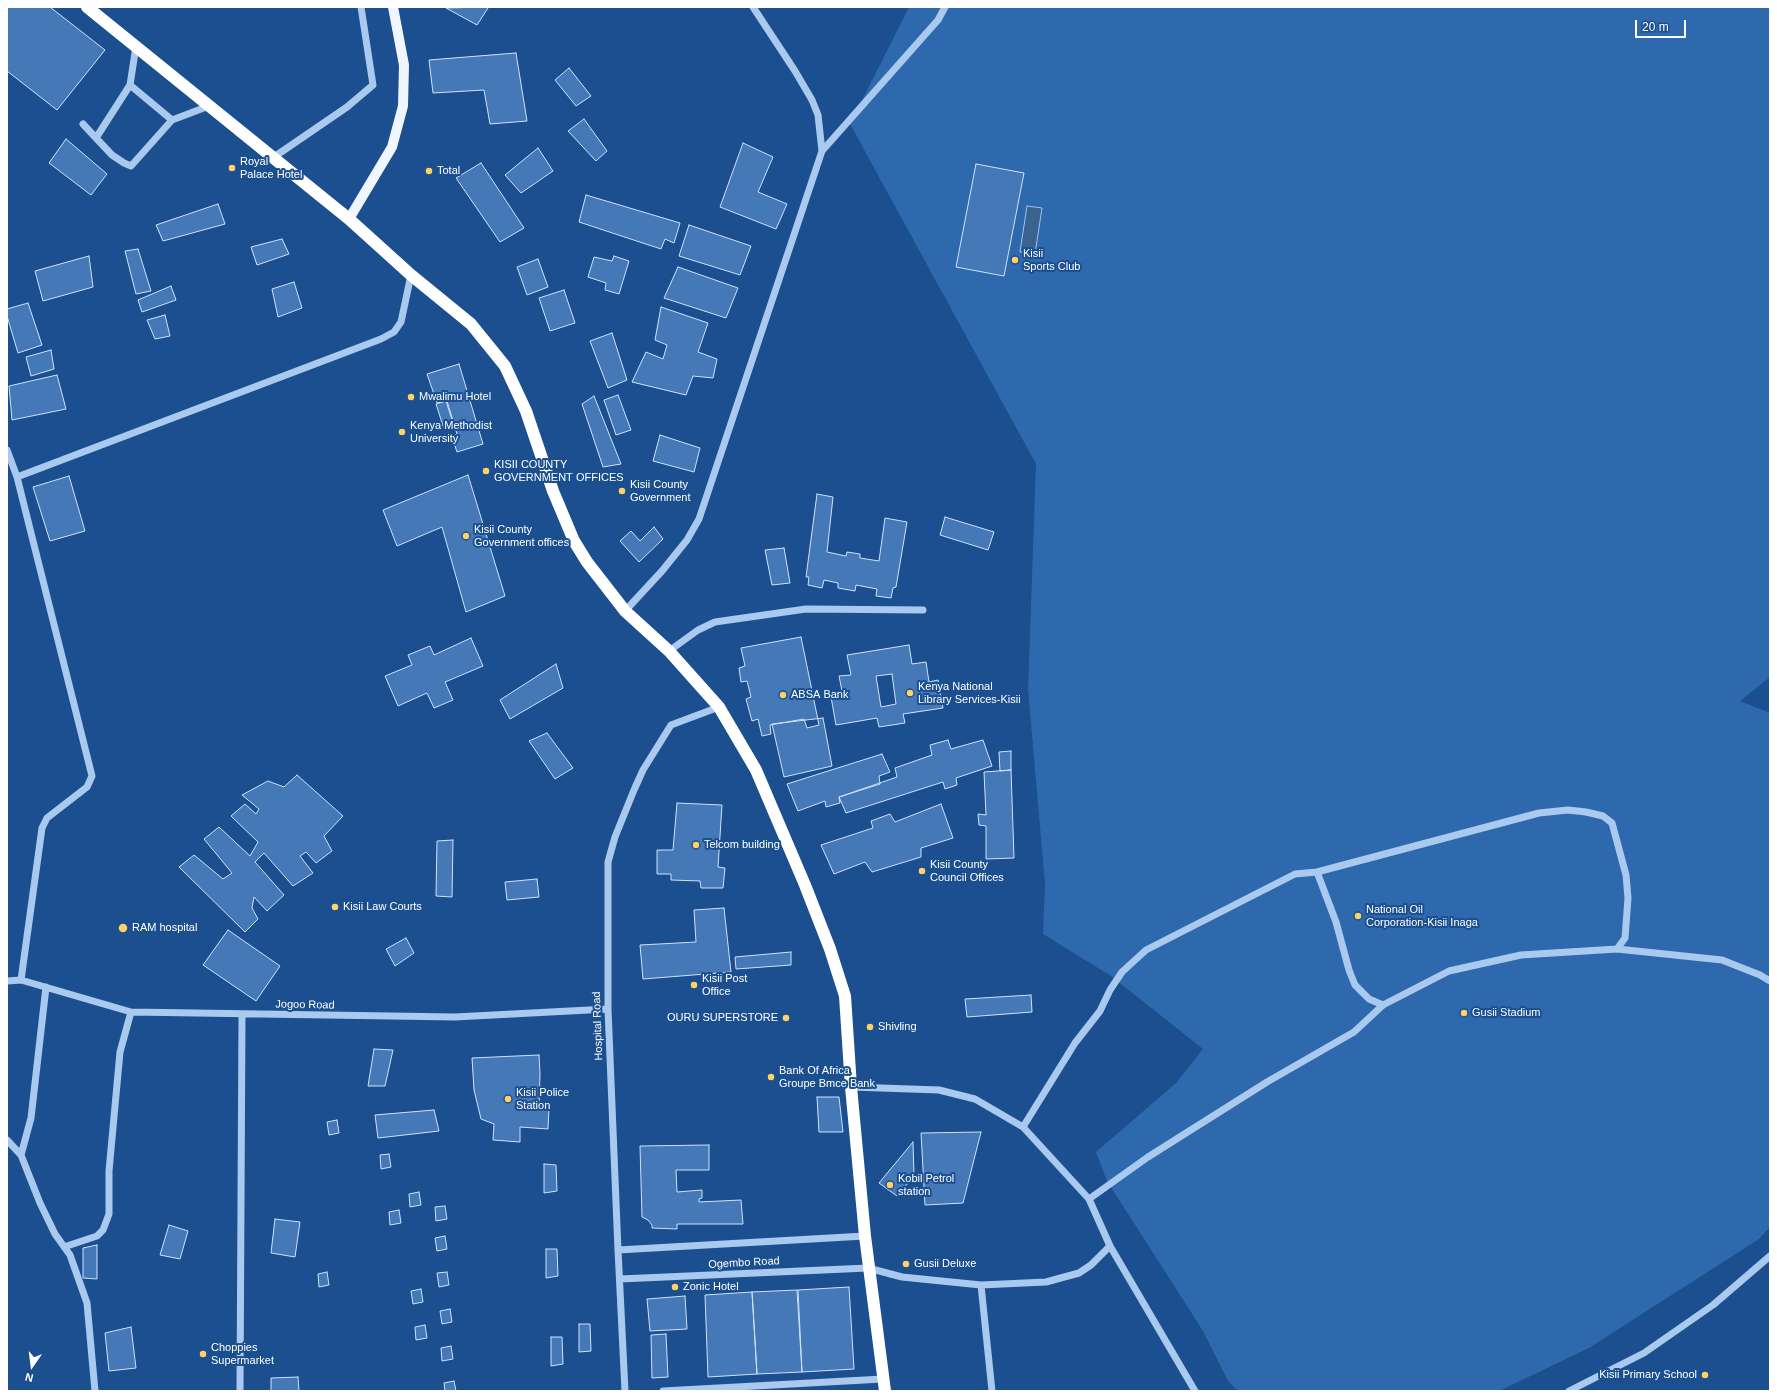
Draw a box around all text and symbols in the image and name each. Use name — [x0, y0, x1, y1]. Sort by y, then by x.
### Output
scale bar — [1637, 12, 1688, 38]
text: 20 m — [1642, 20, 1669, 34]
place label: Royal Palace Hotel — [240, 155, 302, 181]
marker: Royal Palace Hotel — [227, 163, 237, 173]
place label: Total — [437, 164, 460, 178]
marker: Total — [424, 166, 434, 176]
place label: Kisii Sports Club — [1023, 247, 1080, 273]
marker: Kisii Sports Club — [1010, 255, 1020, 265]
place label: Mwalimu Hotel — [419, 390, 491, 404]
marker: Mwalimu Hotel — [406, 392, 416, 402]
place label: Kenya Methodist University — [410, 419, 492, 445]
marker: Kenya Methodist University — [397, 427, 407, 437]
place label: KISII COUNTY GOVERNMENT OFFICES — [494, 458, 624, 484]
marker: KISII COUNTY GOVERNMENT OFFICES — [481, 466, 491, 476]
place label: Kisii County Government — [630, 478, 691, 504]
marker: Kisii County Government — [617, 486, 627, 496]
place label: Kisii County Government offices — [474, 523, 569, 549]
marker: Kisii County Government offices — [461, 531, 471, 541]
place label: Kenya National Library Services-Kisii — [918, 680, 1021, 706]
place label: ABSA Bank — [791, 688, 848, 702]
marker: Kenya National Library Services-Kisii — [905, 688, 915, 698]
marker: ABSA Bank — [778, 690, 788, 700]
place label: Telcom building — [704, 838, 780, 852]
marker: Telcom building — [691, 840, 701, 850]
place label: Kisii County Council Offices — [930, 858, 1004, 884]
marker: Kisii County Council Offices — [917, 866, 927, 876]
place label: Kisii Law Courts — [343, 900, 422, 914]
marker: Kisii Law Courts — [330, 902, 340, 912]
place label: National Oil Corporation-Kisii Inaga — [1366, 903, 1478, 929]
marker: National Oil Corporation-Kisii Inaga — [1353, 911, 1363, 921]
place label: RAM hospital — [132, 921, 197, 935]
marker: RAM hospital — [117, 922, 129, 934]
place label: Kisii Post Office — [702, 972, 747, 998]
marker: Kisii Post Office — [689, 980, 699, 990]
street label: Hospital Road — [590, 991, 606, 1061]
street label: Jogoo Road — [275, 998, 335, 1012]
place label: Gusii Stadium — [1472, 1006, 1540, 1020]
marker: Gusii Stadium — [1459, 1008, 1469, 1018]
place label: OURU SUPERSTORE — [667, 1011, 778, 1025]
marker: OURU SUPERSTORE — [781, 1013, 791, 1023]
place label: Shivling — [878, 1020, 917, 1034]
marker: Shivling — [865, 1022, 875, 1032]
place label: Bank Of Africa Groupe Bmce Bank — [779, 1064, 875, 1090]
marker: Bank Of Africa Groupe Bmce Bank — [766, 1072, 776, 1082]
place label: Kisii Police Station — [516, 1086, 569, 1112]
marker: Kisii Police Station — [503, 1094, 513, 1104]
place label: Kobil Petrol station — [898, 1172, 954, 1198]
marker: Kobil Petrol station — [885, 1180, 895, 1190]
street label: Ogembo Road — [708, 1255, 780, 1271]
place label: Gusii Deluxe — [914, 1257, 976, 1271]
marker: Gusii Deluxe — [901, 1259, 911, 1269]
place label: Zonic Hotel — [683, 1280, 739, 1294]
marker: Zonic Hotel — [670, 1282, 680, 1292]
place label: Choppies Supermarket — [211, 1341, 274, 1367]
north arrow — [12, 1346, 52, 1386]
marker: Choppies Supermarket — [198, 1349, 208, 1359]
place label: Kisii Primary School — [1599, 1368, 1697, 1382]
marker: Kisii Primary School — [1700, 1370, 1710, 1380]
text: N — [24, 1371, 34, 1384]

